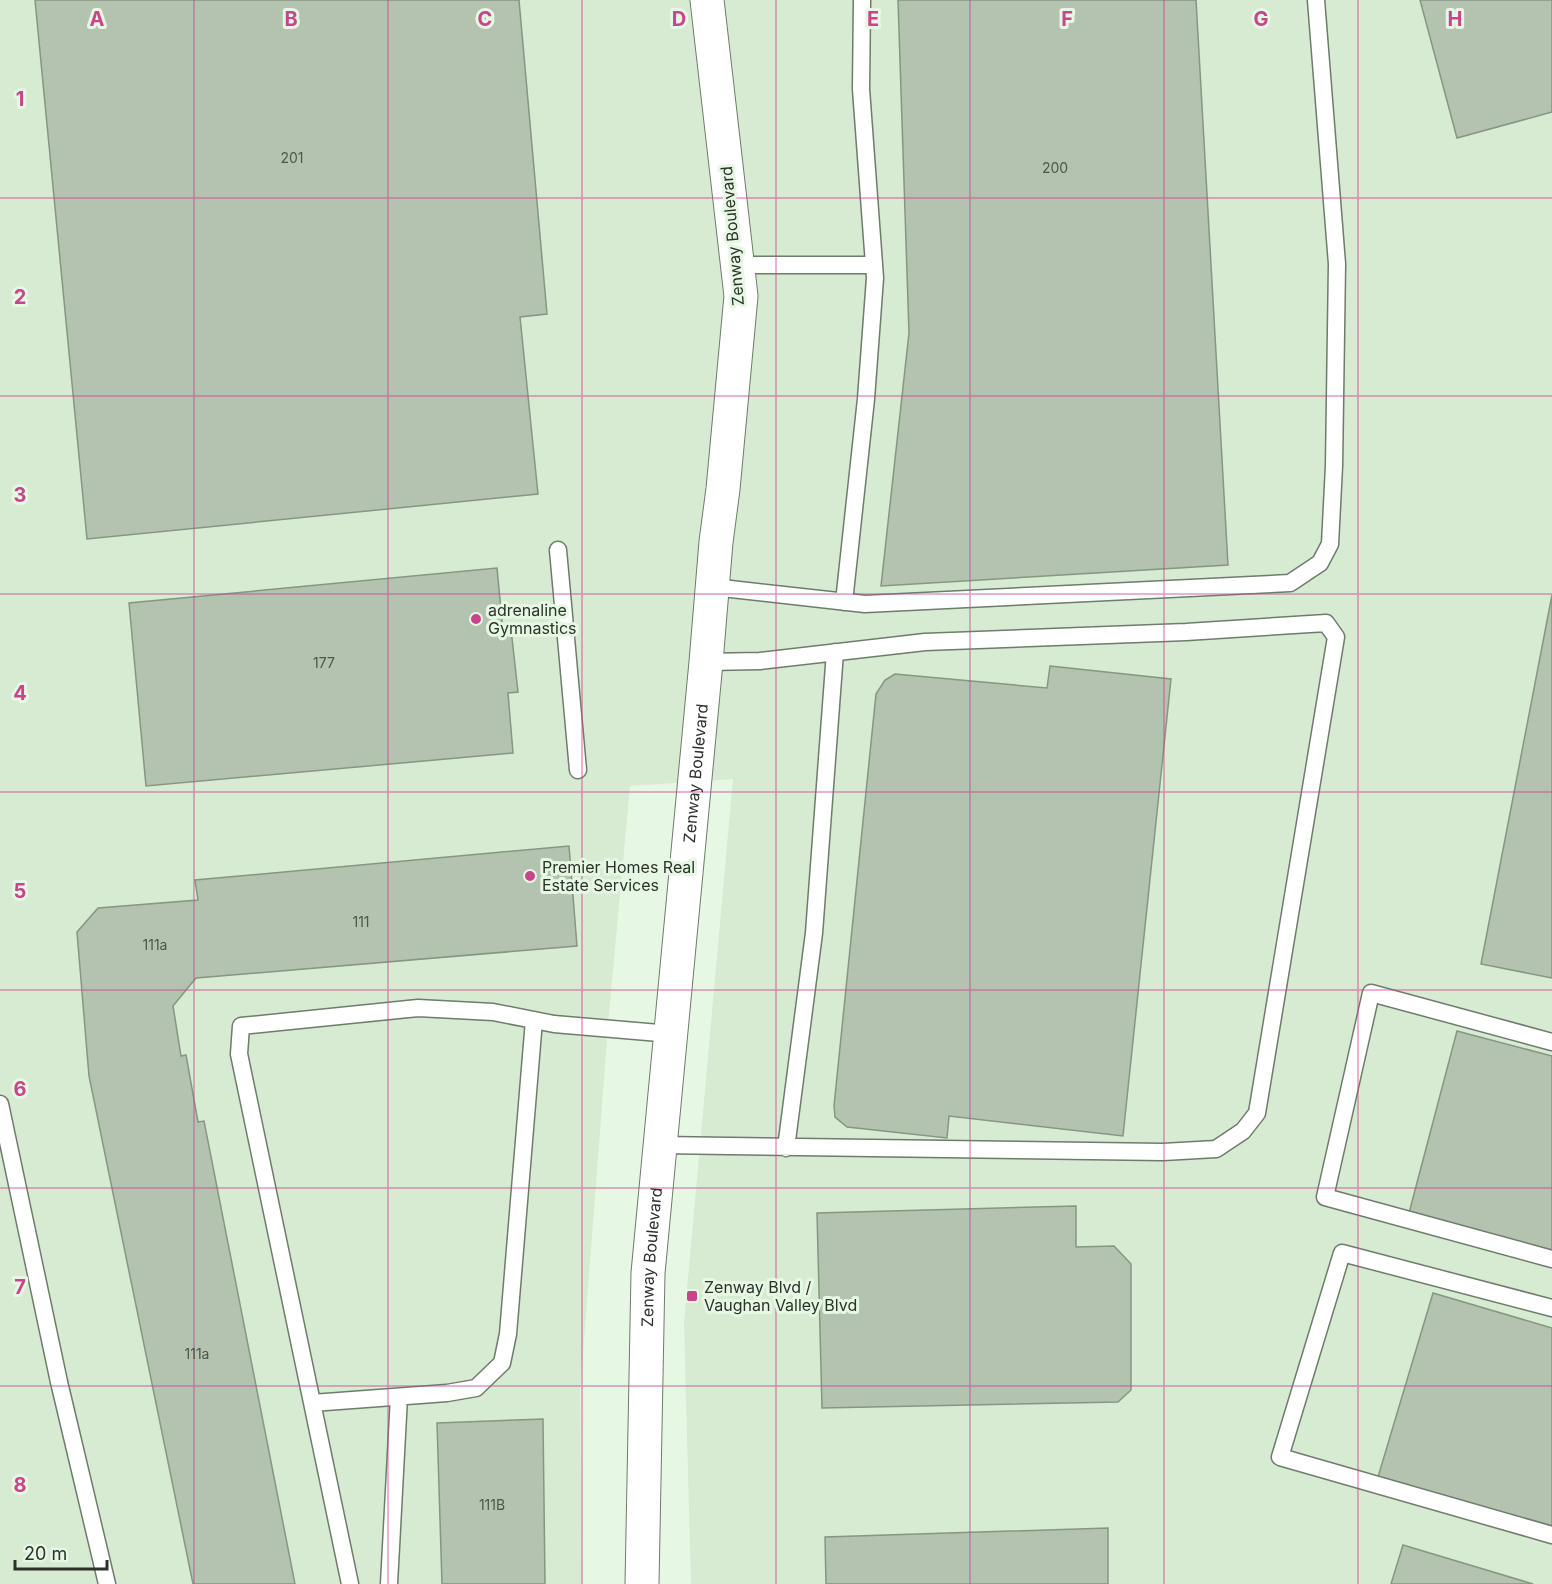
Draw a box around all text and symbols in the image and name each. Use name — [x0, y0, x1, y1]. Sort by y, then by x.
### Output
text: A — [90, 7, 105, 31]
text: B — [284, 7, 298, 31]
text: C — [478, 7, 492, 31]
text: D — [672, 7, 686, 31]
text: E — [867, 7, 879, 31]
text: F — [1061, 7, 1073, 31]
text: G — [1253, 7, 1269, 31]
text: H — [1448, 7, 1462, 31]
text: 1 — [16, 87, 24, 111]
house number: 201 — [280, 149, 304, 166]
house number: 200 — [1042, 159, 1068, 176]
street label: Zenway Boulevard — [716, 165, 748, 307]
text: 2 — [14, 285, 26, 309]
text: 3 — [14, 483, 26, 507]
place label: adrenaline Gymnastics — [488, 600, 577, 638]
marker: adrenaline Gymnastics — [469, 612, 483, 626]
house number: 177 — [313, 654, 335, 671]
text: 4 — [13, 681, 27, 705]
street label: Zenway Boulevard — [679, 703, 712, 844]
place label: Premier Homes Real Estate Services — [542, 857, 695, 895]
marker: Premier Homes Real Estate Services — [523, 869, 537, 883]
text: 5 — [14, 879, 26, 903]
house number: 111 — [352, 913, 370, 930]
house number: 111a — [143, 936, 167, 953]
text: 6 — [14, 1077, 27, 1101]
street label: Zenway Boulevard — [637, 1186, 666, 1327]
text: 7 — [14, 1275, 26, 1299]
place label: Zenway Blvd / Vaughan Valley Blvd — [704, 1277, 857, 1315]
marker: Zenway Blvd / Vaughan Valley Blvd — [685, 1289, 699, 1303]
house number: 111a — [185, 1345, 209, 1362]
text: 8 — [13, 1473, 27, 1497]
house number: 111B — [479, 1496, 505, 1513]
scale bar — [15, 1533, 106, 1571]
text: 20 m — [24, 1543, 67, 1564]

